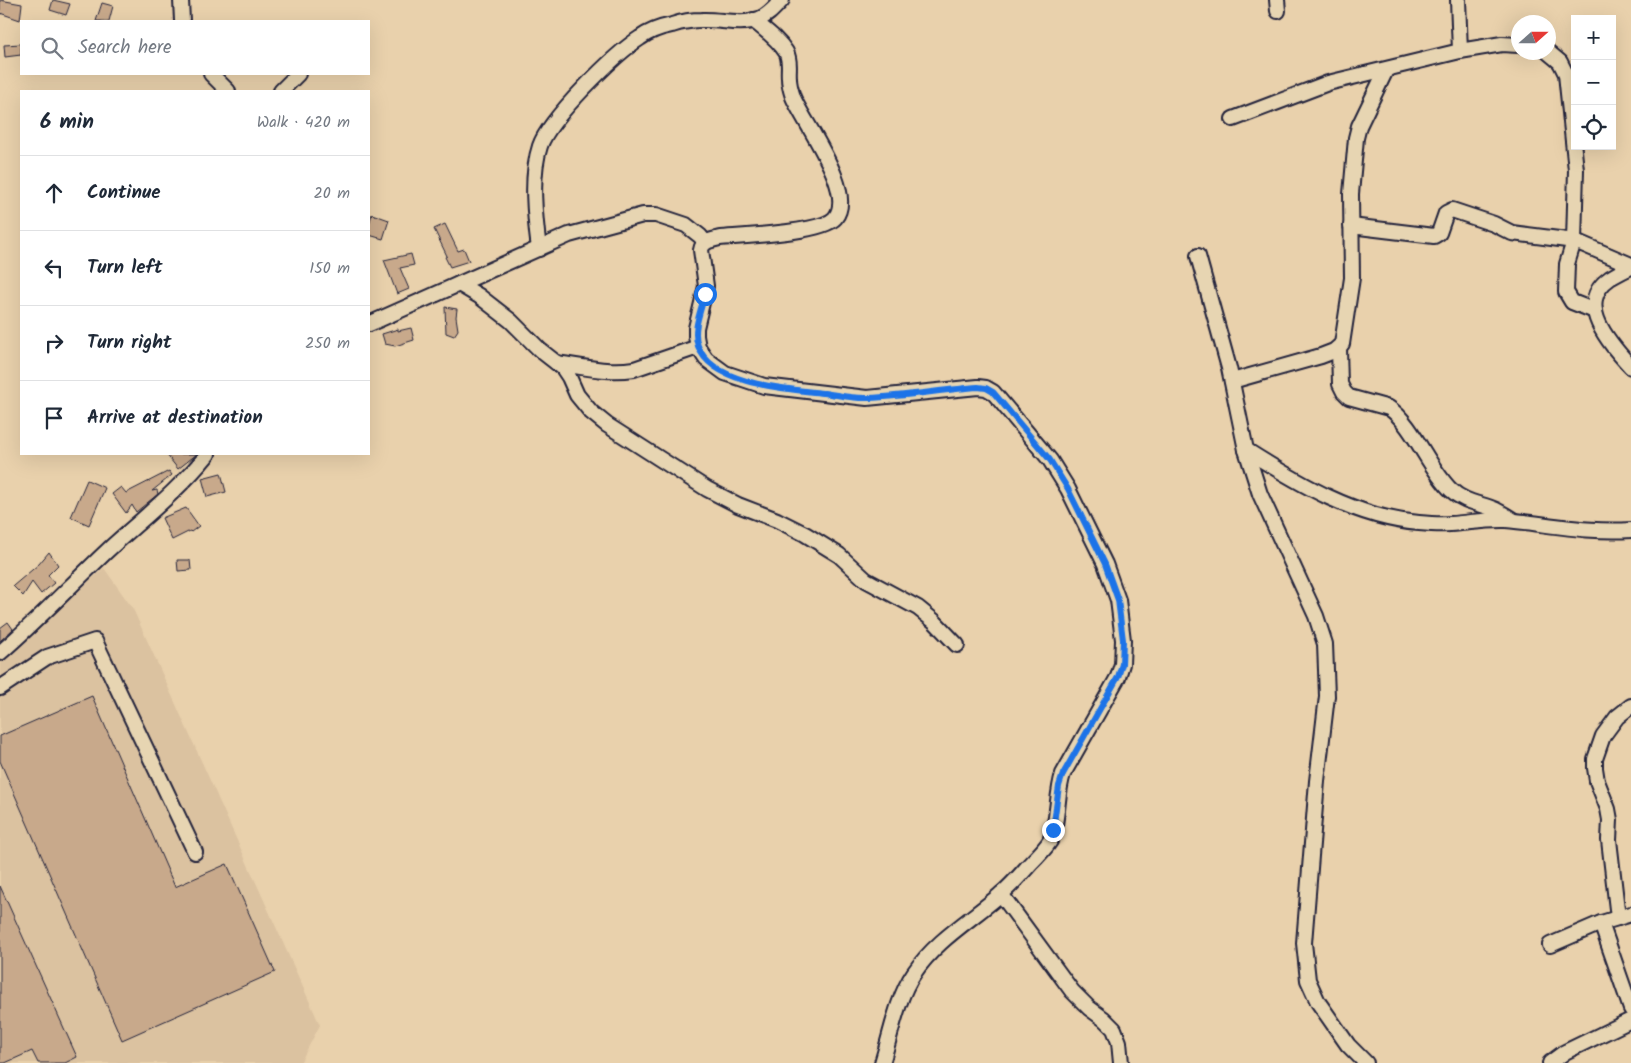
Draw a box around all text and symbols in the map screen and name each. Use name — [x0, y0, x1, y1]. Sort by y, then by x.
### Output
north arrow — [1511, 15, 1556, 60]
map controls — [1571, 15, 1616, 150]
button: + — [1571, 15, 1616, 60]
search box — [20, 20, 370, 75]
text: Search here — [78, 33, 172, 63]
icon: search — [38, 34, 66, 62]
button: − — [1571, 60, 1616, 105]
button: locate — [1571, 105, 1616, 150]
text: 6 min — [40, 106, 94, 139]
text: Walk · 420 m — [257, 110, 350, 135]
text: Continue — [87, 178, 160, 208]
icon: ahead — [40, 179, 68, 207]
text: 20 m — [314, 181, 350, 206]
text: Turn left — [87, 253, 162, 283]
icon: left — [40, 254, 68, 282]
text: 150 m — [309, 256, 350, 281]
route start — [694, 283, 717, 306]
text: Turn right — [87, 328, 172, 358]
icon: right — [40, 329, 68, 357]
text: 250 m — [305, 331, 350, 356]
text: Arrive at destination — [87, 403, 263, 433]
icon: arrive — [40, 404, 68, 432]
route end — [1042, 819, 1065, 842]

